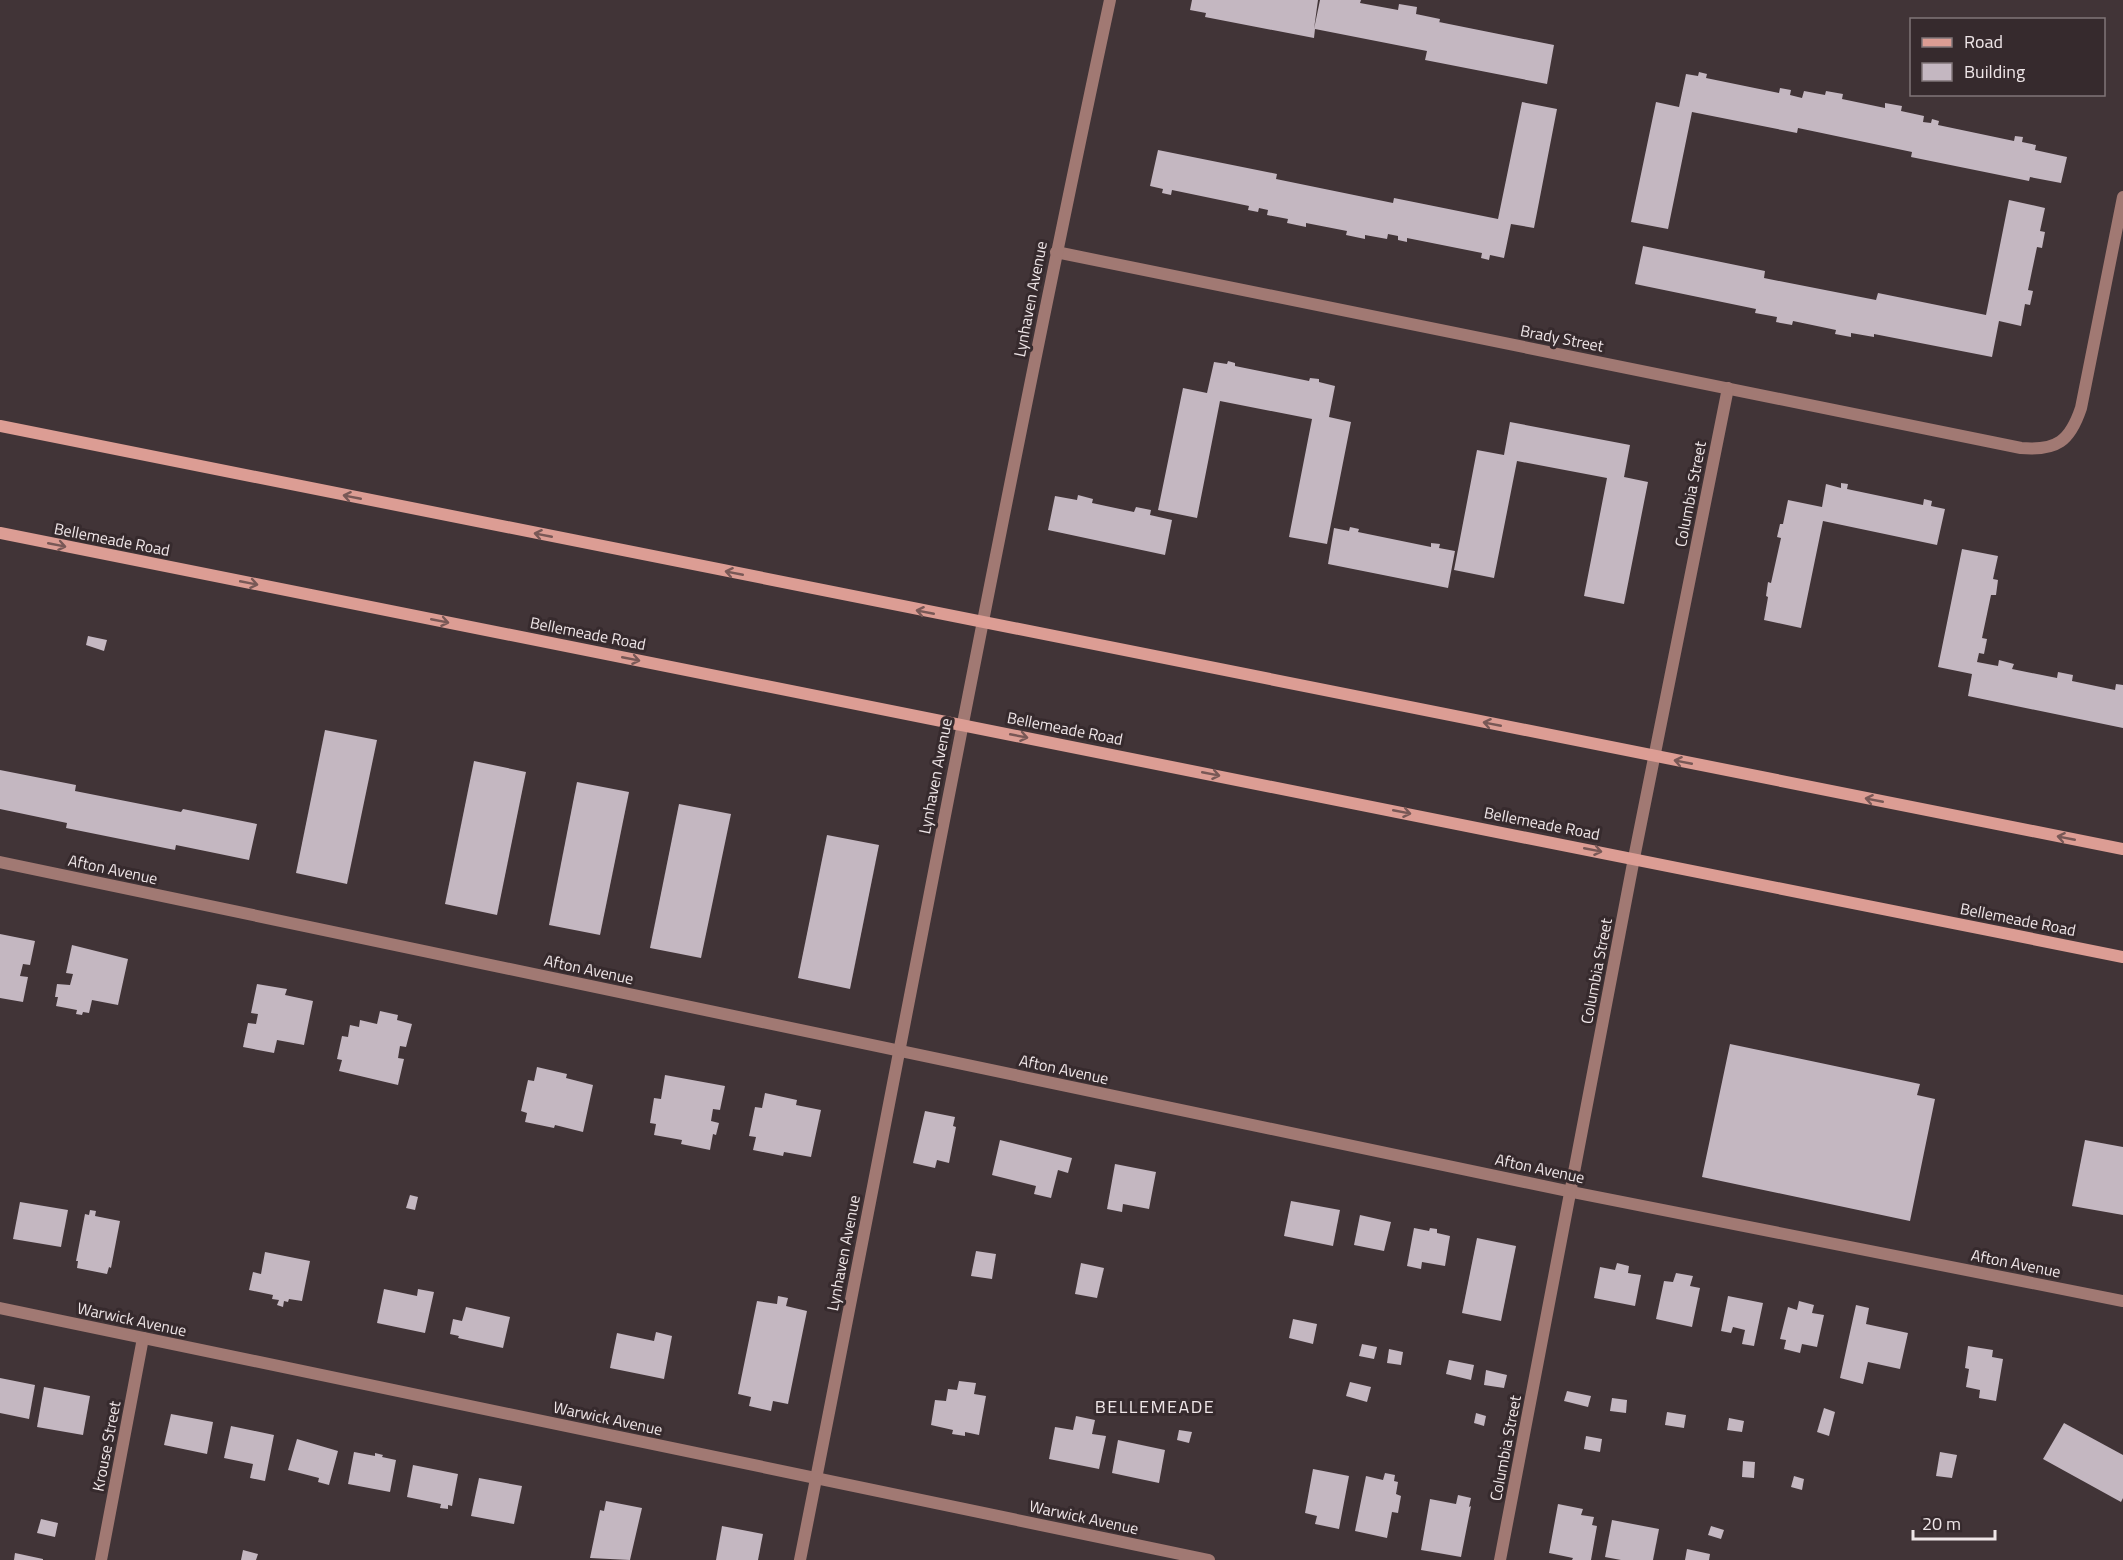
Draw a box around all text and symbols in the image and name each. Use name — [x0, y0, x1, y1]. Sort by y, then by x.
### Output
legend — [1910, 18, 2105, 96]
text: Road — [1964, 28, 2003, 55]
text: Building — [1964, 58, 2025, 85]
street label: Lynhaven Avenue — [1007, 239, 1053, 359]
street label: Brady Street — [1518, 318, 1606, 358]
street label: Columbia Street — [1668, 439, 1712, 549]
one-way arrow — [342, 491, 362, 502]
street label: Bellemeade Road — [52, 516, 172, 562]
one-way arrow — [534, 529, 553, 540]
one-way arrow — [47, 540, 67, 551]
one-way arrow — [725, 567, 744, 578]
one-way arrow — [238, 578, 258, 589]
one-way arrow — [916, 606, 936, 617]
street label: Bellemeade Road — [528, 610, 648, 656]
one-way arrow — [430, 616, 449, 627]
one-way arrow — [621, 654, 640, 665]
street label: Bellemeade Road — [1005, 705, 1125, 751]
street label: Lynhaven Avenue — [912, 716, 958, 836]
one-way arrow — [1482, 718, 1502, 729]
one-way arrow — [1009, 731, 1029, 742]
one-way arrow — [1674, 756, 1693, 767]
one-way arrow — [1200, 769, 1220, 780]
one-way arrow — [1865, 794, 1885, 805]
street label: Bellemeade Road — [1482, 800, 1602, 846]
one-way arrow — [1392, 807, 1411, 818]
one-way arrow — [2056, 832, 2076, 843]
one-way arrow — [1583, 845, 1602, 856]
street label: Afton Avenue — [66, 848, 160, 890]
street label: Bellemeade Road — [1958, 896, 2078, 942]
street label: Columbia Street — [1574, 916, 1618, 1026]
street label: Afton Avenue — [542, 948, 636, 990]
street label: Afton Avenue — [1017, 1048, 1111, 1090]
street label: Afton Avenue — [1493, 1147, 1587, 1189]
street label: Lynhaven Avenue — [820, 1193, 866, 1313]
street label: Afton Avenue — [1969, 1243, 2063, 1283]
street label: Warwick Avenue — [75, 1296, 189, 1342]
district label: BELLEMEADE — [1095, 1393, 1215, 1420]
street label: Columbia Street — [1483, 1393, 1527, 1503]
street label: Warwick Avenue — [551, 1395, 665, 1441]
street label: Krouse Street — [85, 1398, 127, 1493]
street label: Warwick Avenue — [1027, 1494, 1141, 1540]
scale bar — [1913, 1503, 1996, 1541]
text: 20 m — [1922, 1510, 1961, 1537]

